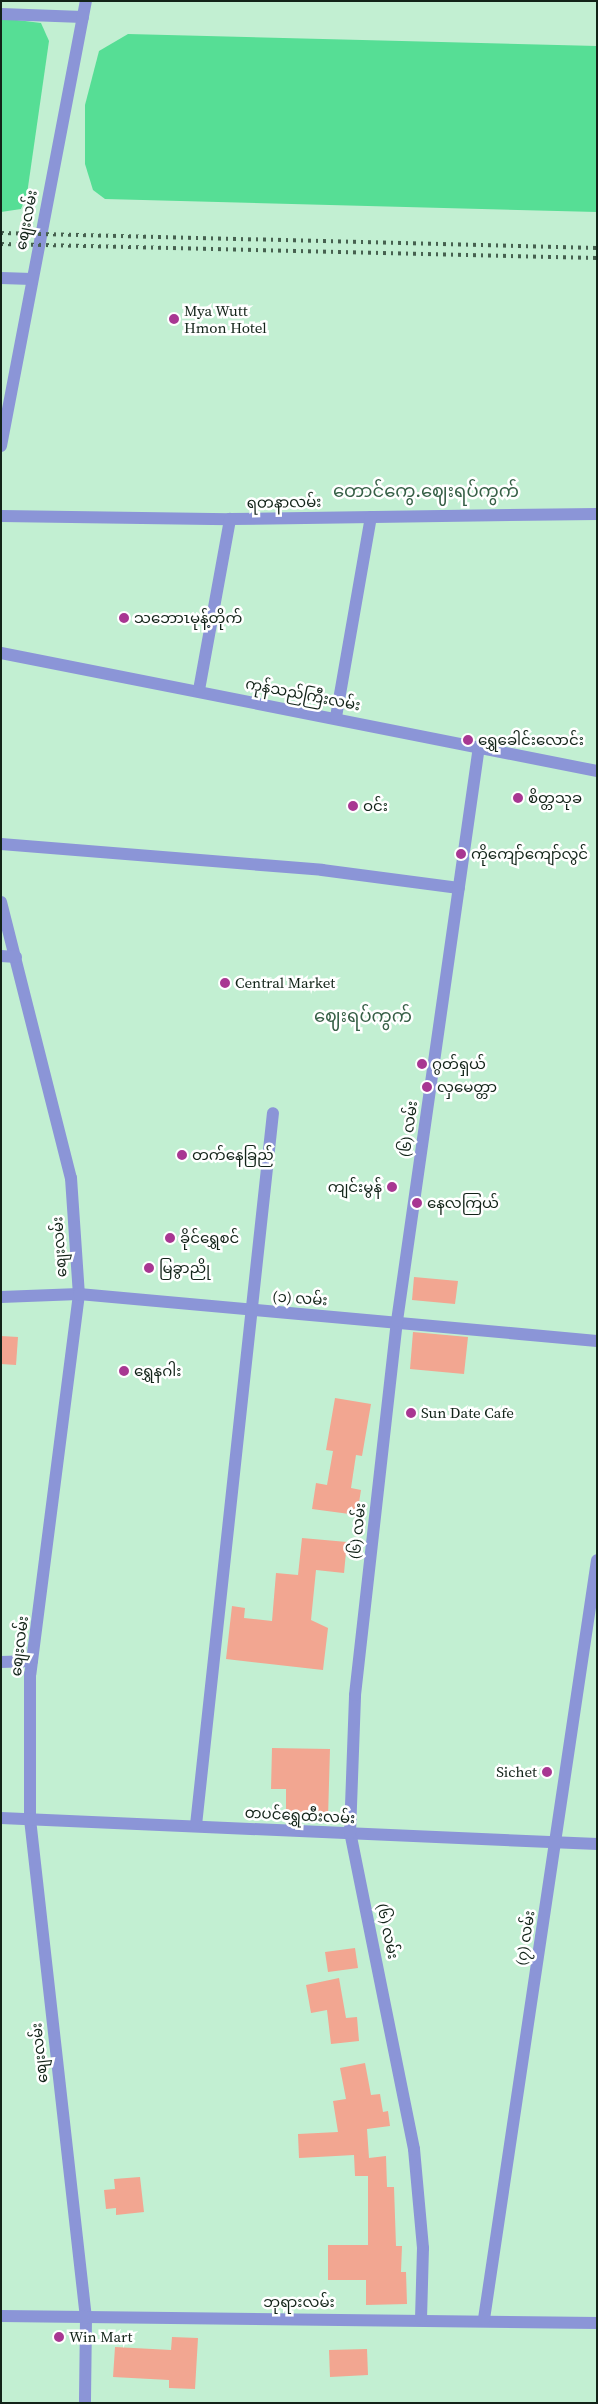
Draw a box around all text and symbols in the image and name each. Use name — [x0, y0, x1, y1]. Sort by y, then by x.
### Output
street label: စျေးလမ်း — [11, 189, 41, 251]
place label: Mya Wutt Hmon Hotel — [184, 301, 267, 336]
marker: Mya Wutt Hmon Hotel — [168, 313, 180, 325]
district label: တောင်ကွေ.ဈေးရပ်ကွက် — [333, 480, 519, 502]
street label: ရတနာလမ်း — [246, 492, 322, 512]
place label: သဘောၤမုန့်တိုက် — [134, 609, 242, 627]
marker: သဘောၤမုန့်တိုက် — [118, 612, 130, 624]
street label: ကုန်သည်ကြီးလမ်း — [244, 674, 362, 714]
place label: ရွှေခေါင်းလောင်း — [478, 731, 584, 749]
marker: ရွှေခေါင်းလောင်း — [462, 734, 474, 746]
place label: စိတ္တသုခ — [528, 789, 582, 807]
marker: စိတ္တသုခ — [512, 792, 524, 804]
place label: ဝင်း — [363, 797, 388, 815]
marker: ဝင်း — [347, 800, 359, 812]
place label: ကိုကျော်ကျော်လွင် — [471, 845, 588, 863]
marker: ကိုကျော်ကျော်လွင် — [455, 848, 467, 860]
place label: Central Market — [235, 974, 335, 992]
marker: Central Market — [219, 977, 231, 989]
district label: ဈေးရပ်ကွက် — [314, 1005, 412, 1027]
place label: ဂွတ်ရှယ် — [432, 1055, 486, 1073]
marker: ဂွတ်ရှယ် — [416, 1058, 428, 1070]
place label: လှမေတ္တာ — [437, 1078, 497, 1096]
marker: လှမေတ္တာ — [421, 1081, 433, 1093]
street label: (၆) လမ်း — [395, 1100, 421, 1158]
place label: တက်နေခြည် — [192, 1146, 274, 1164]
marker: တက်နေခြည် — [176, 1149, 188, 1161]
place label: ကျင်းမွန် — [328, 1178, 382, 1196]
marker: ကျင်းမွန် — [386, 1181, 398, 1193]
place label: နေလကြယ် — [427, 1194, 499, 1212]
marker: နေလကြယ် — [411, 1197, 423, 1209]
street label: စျေးလမ်း — [48, 1216, 70, 1278]
place label: ခိုင်ရွှေစင် — [180, 1229, 239, 1247]
marker: ခိုင်ရွှေစင် — [164, 1232, 176, 1244]
place label: မြခွာညို — [159, 1259, 210, 1277]
marker: မြခွာညို — [143, 1262, 155, 1274]
street label: (၁) လမ်း — [272, 1287, 328, 1309]
place label: ရွှေနဂါး — [134, 1362, 181, 1380]
marker: ရွှေနဂါး — [118, 1365, 130, 1377]
place label: Sun Date Cafe — [421, 1404, 514, 1422]
marker: Sun Date Cafe — [405, 1407, 417, 1419]
street label: (၆) လမ်း — [345, 1502, 369, 1560]
street label: စျေးလမ်း — [6, 1615, 32, 1677]
place label: Sichet — [496, 1763, 537, 1781]
marker: Sichet — [541, 1766, 553, 1778]
street label: တပင်ရွှေထီးလမ်း — [244, 1803, 356, 1827]
street label: (၆) လမ်း — [373, 1901, 403, 1961]
street label: (၇) လမ်း — [512, 1909, 538, 1967]
street label: စျေးလမ်း — [27, 2022, 51, 2084]
street label: ဘုရားလမ်း — [263, 2293, 335, 2311]
place label: Win Mart — [69, 2328, 132, 2346]
marker: Win Mart — [53, 2331, 65, 2343]

